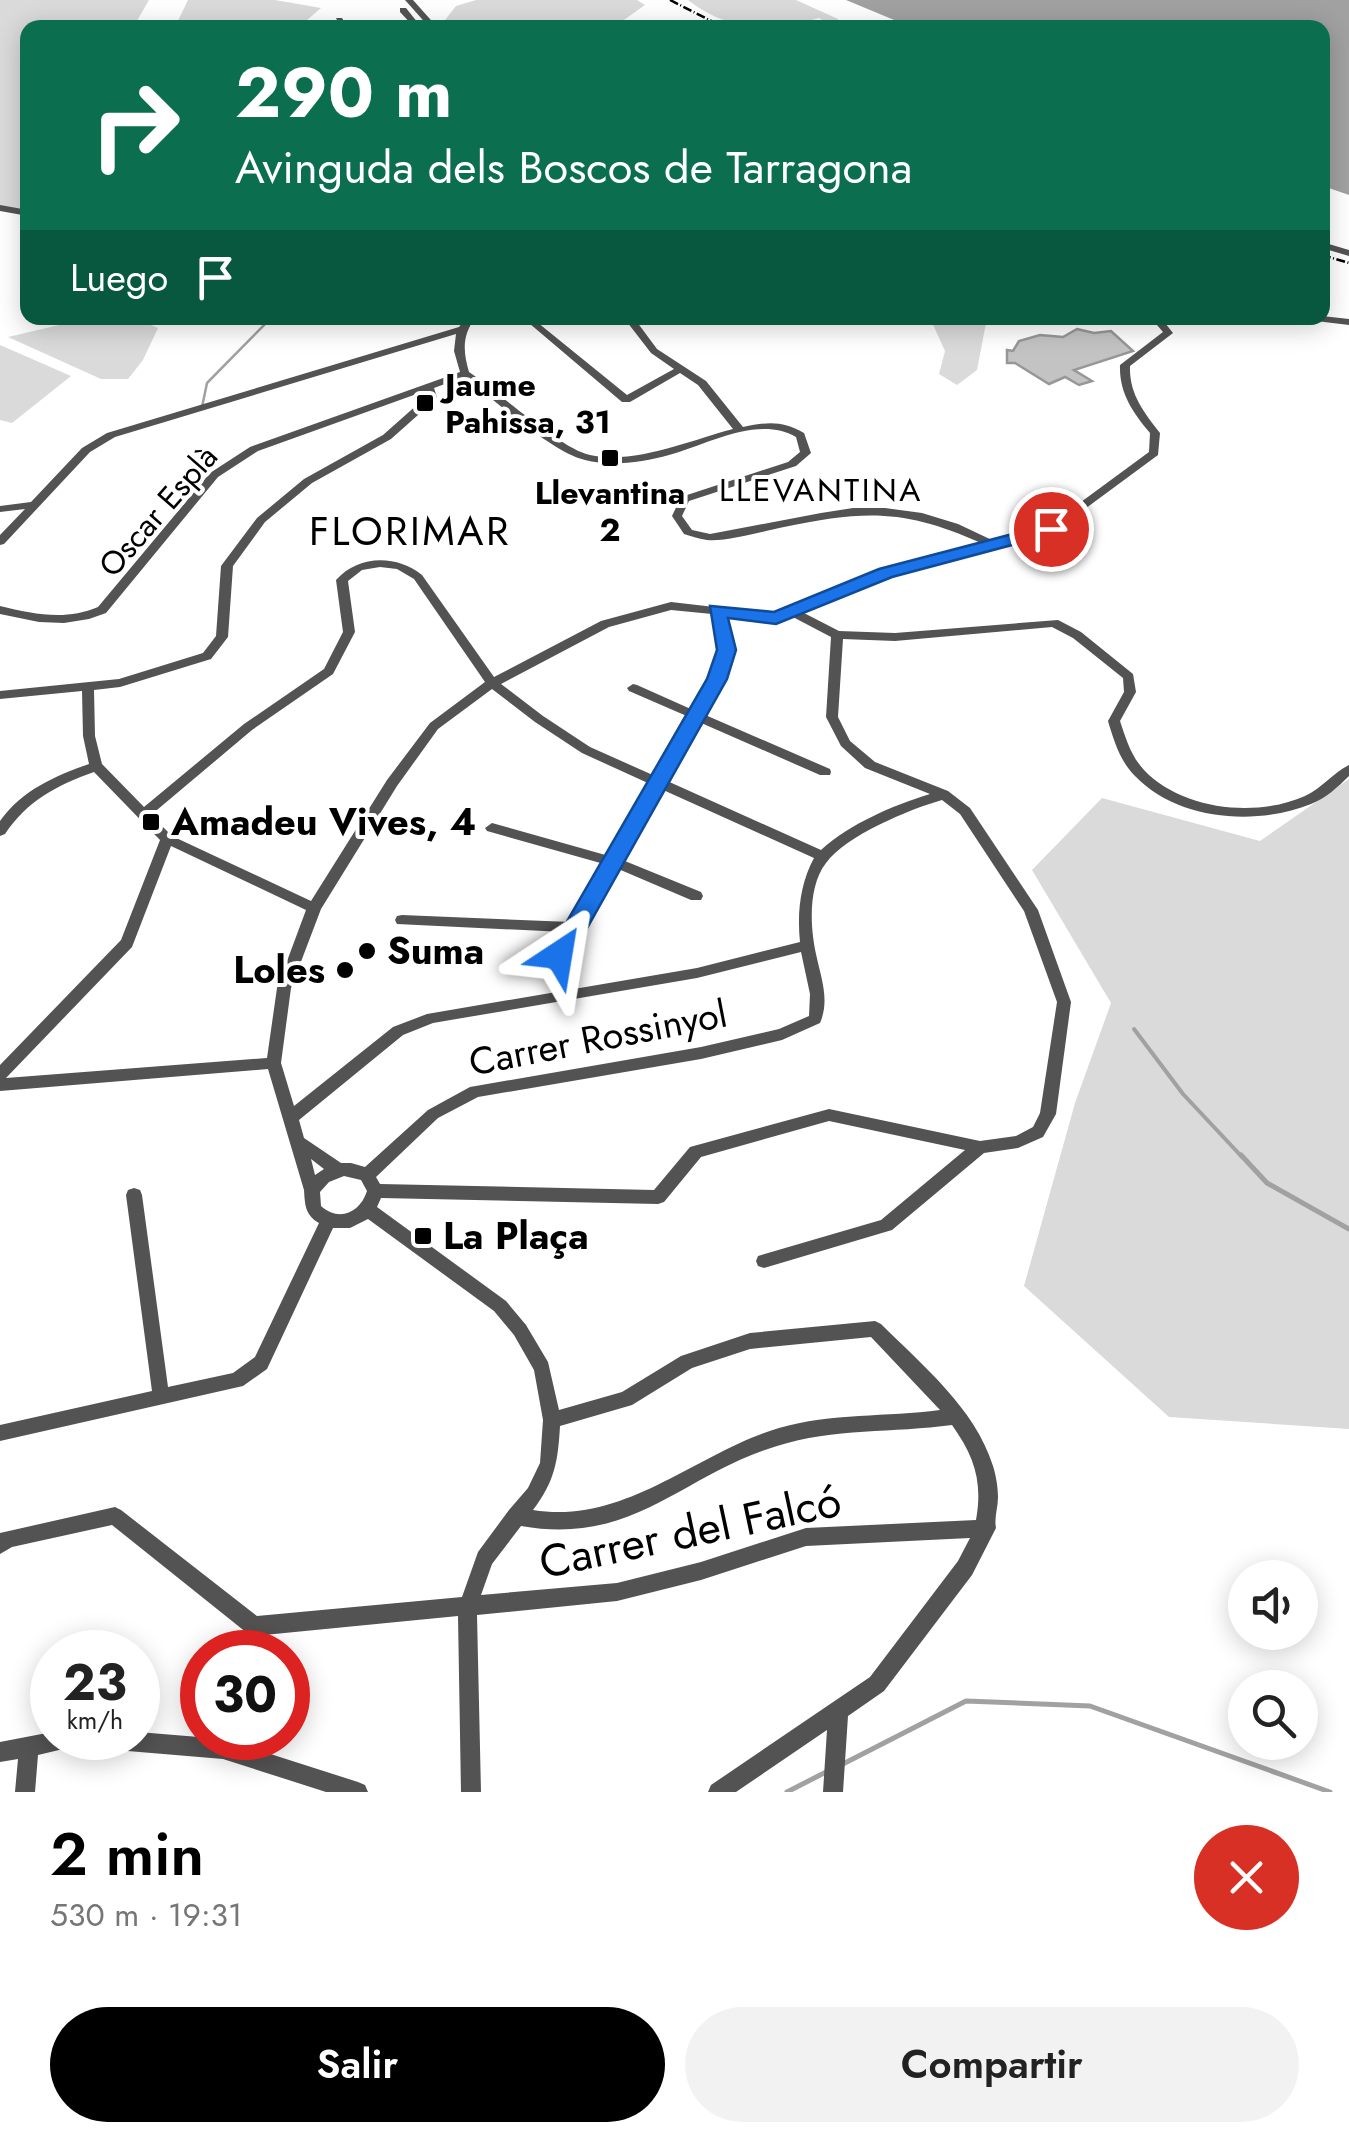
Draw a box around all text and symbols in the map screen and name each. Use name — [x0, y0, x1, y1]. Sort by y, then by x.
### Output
text: 290 m — [235, 42, 453, 143]
icon: right — [70, 60, 200, 190]
text: Avinguda dels Boscos de Tarragona — [235, 135, 912, 200]
text: Luego — [70, 250, 168, 305]
icon: arrive — [188, 250, 243, 305]
place label: Jaume Pahissa, 31 — [439, 362, 611, 445]
marker: Jaume Pahissa, 31 — [414, 392, 436, 414]
street label: Oscar Esplà — [88, 435, 228, 587]
marker: Llevantina 2 — [599, 447, 621, 469]
district label: LLEVANTINA — [719, 467, 923, 513]
place label: Llevantina 2 — [535, 470, 685, 553]
pin — [1009, 487, 1094, 572]
district label: FLORIMAR — [309, 502, 511, 560]
icon: arrive — [1024, 502, 1079, 557]
place label: Amadeu Vives, 4 — [170, 794, 476, 849]
marker: Amadeu Vives, 4 — [140, 811, 162, 833]
position arrow — [507, 903, 611, 1007]
place label: Suma — [387, 923, 484, 978]
marker: Suma — [356, 940, 378, 962]
place label: Loles — [233, 942, 325, 997]
marker: Loles — [334, 959, 356, 981]
street label: Carrer Rossinyol — [464, 986, 732, 1089]
place label: La Plaça — [443, 1208, 589, 1263]
marker: La Plaça — [412, 1225, 434, 1247]
street label: Carrer del Falcó — [533, 1468, 847, 1595]
map controls — [1228, 1560, 1318, 1760]
button: sound — [1228, 1560, 1318, 1650]
speed limit sign: 30 — [180, 1630, 310, 1760]
text: 23 — [63, 1646, 127, 1719]
button: search — [1228, 1670, 1318, 1760]
text: km/h — [67, 1702, 123, 1738]
text: 2 min — [50, 1811, 204, 1898]
button: close — [1194, 1825, 1299, 1930]
text: 530 m · 19:31 — [50, 1892, 242, 1938]
button: Salir — [50, 2007, 665, 2122]
button: Compartir — [685, 2007, 1299, 2122]

